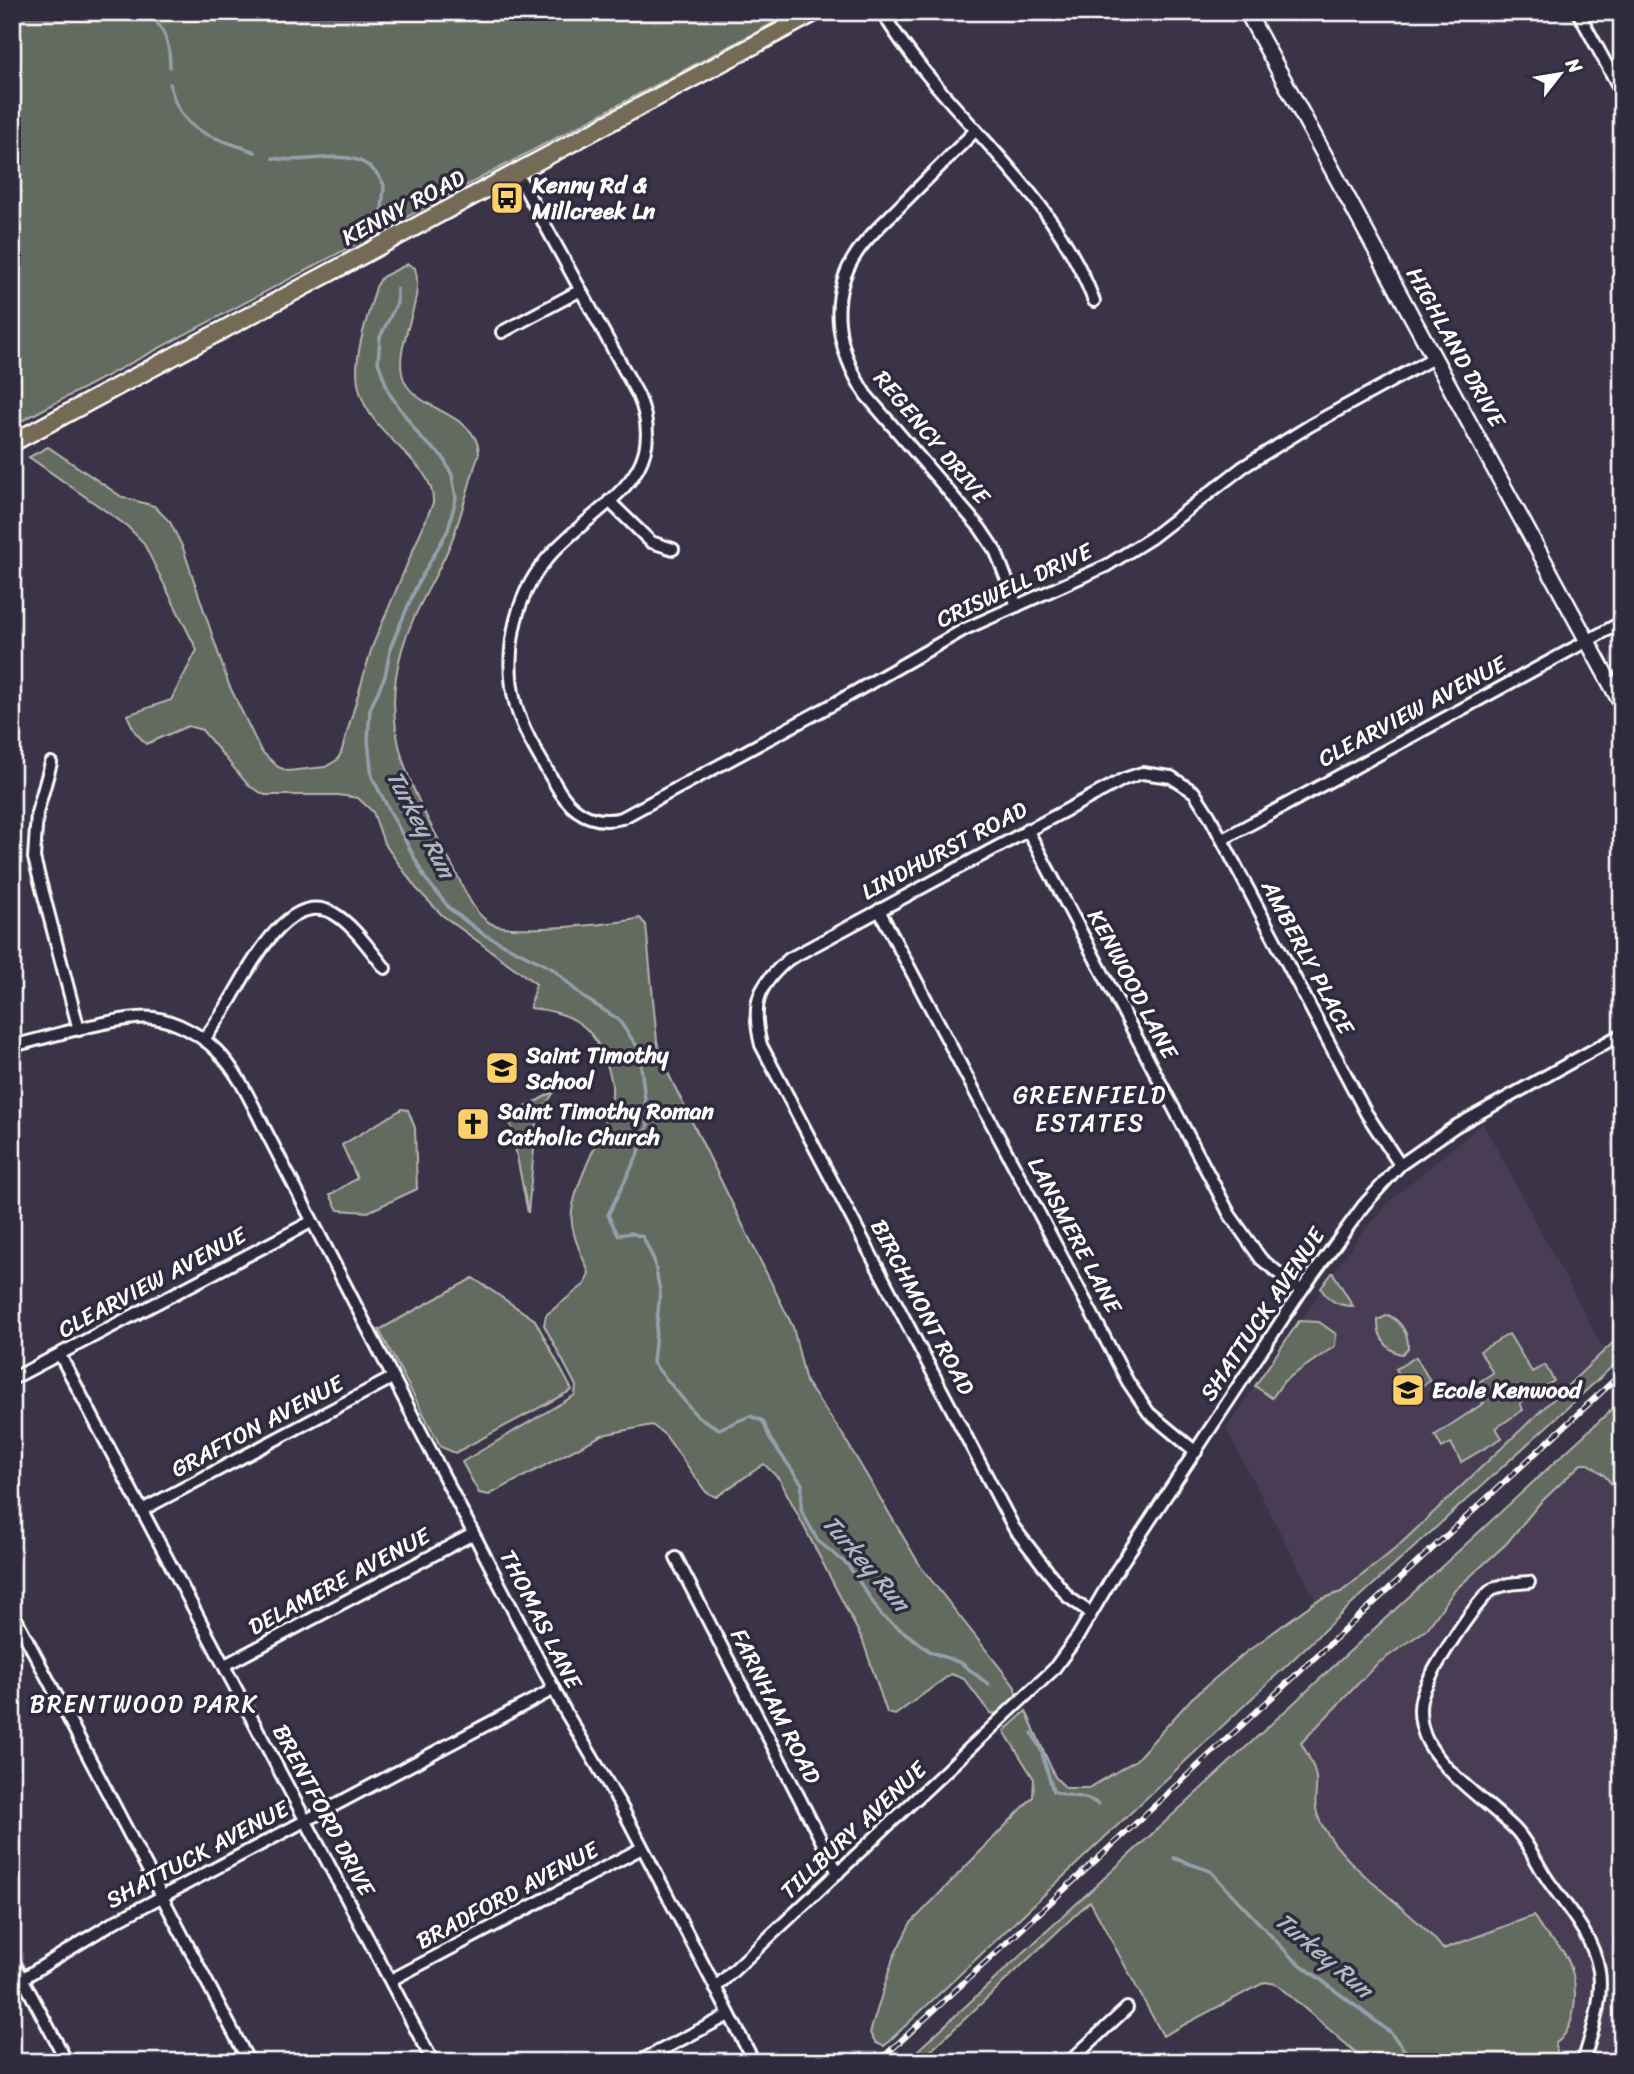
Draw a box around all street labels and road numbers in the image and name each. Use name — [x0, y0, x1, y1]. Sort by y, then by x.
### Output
street label: KENNY ROAD — [334, 157, 473, 257]
street label: HIGHLAND DRIVE — [1394, 259, 1517, 436]
street label: REGENCY DRIVE — [862, 360, 1002, 515]
street label: CRISWELL DRIVE — [929, 531, 1100, 640]
street label: CLEARVIEW AVENUE — [1310, 644, 1515, 779]
street label: LINDHURST ROAD — [854, 789, 1035, 912]
street label: AMBERLY PLACE — [1249, 871, 1366, 1043]
street label: KENWOOD LANE — [1076, 902, 1190, 1068]
street label: LANSMERE LANE — [1016, 1149, 1134, 1322]
street label: BIRCHMONT ROAD — [859, 1212, 987, 1403]
street label: CLEARVIEW AVENUE — [50, 1215, 255, 1350]
street label: SHATTUCK AVENUE — [1189, 1218, 1337, 1410]
street label: GRAFTON AVENUE — [163, 1363, 352, 1489]
street label: DELAMERE AVENUE — [241, 1515, 439, 1647]
street label: THOMAS LANE — [488, 1542, 594, 1698]
street label: FARNHAM ROAD — [719, 1621, 833, 1792]
street label: BRENTFORD DRIVE — [261, 1717, 387, 1905]
street label: TILLBURY AVENUE — [770, 1750, 937, 1910]
street label: SHATTUCK AVENUE — [98, 1788, 298, 1920]
street label: BRADFORD AVENUE — [408, 1829, 607, 1961]

